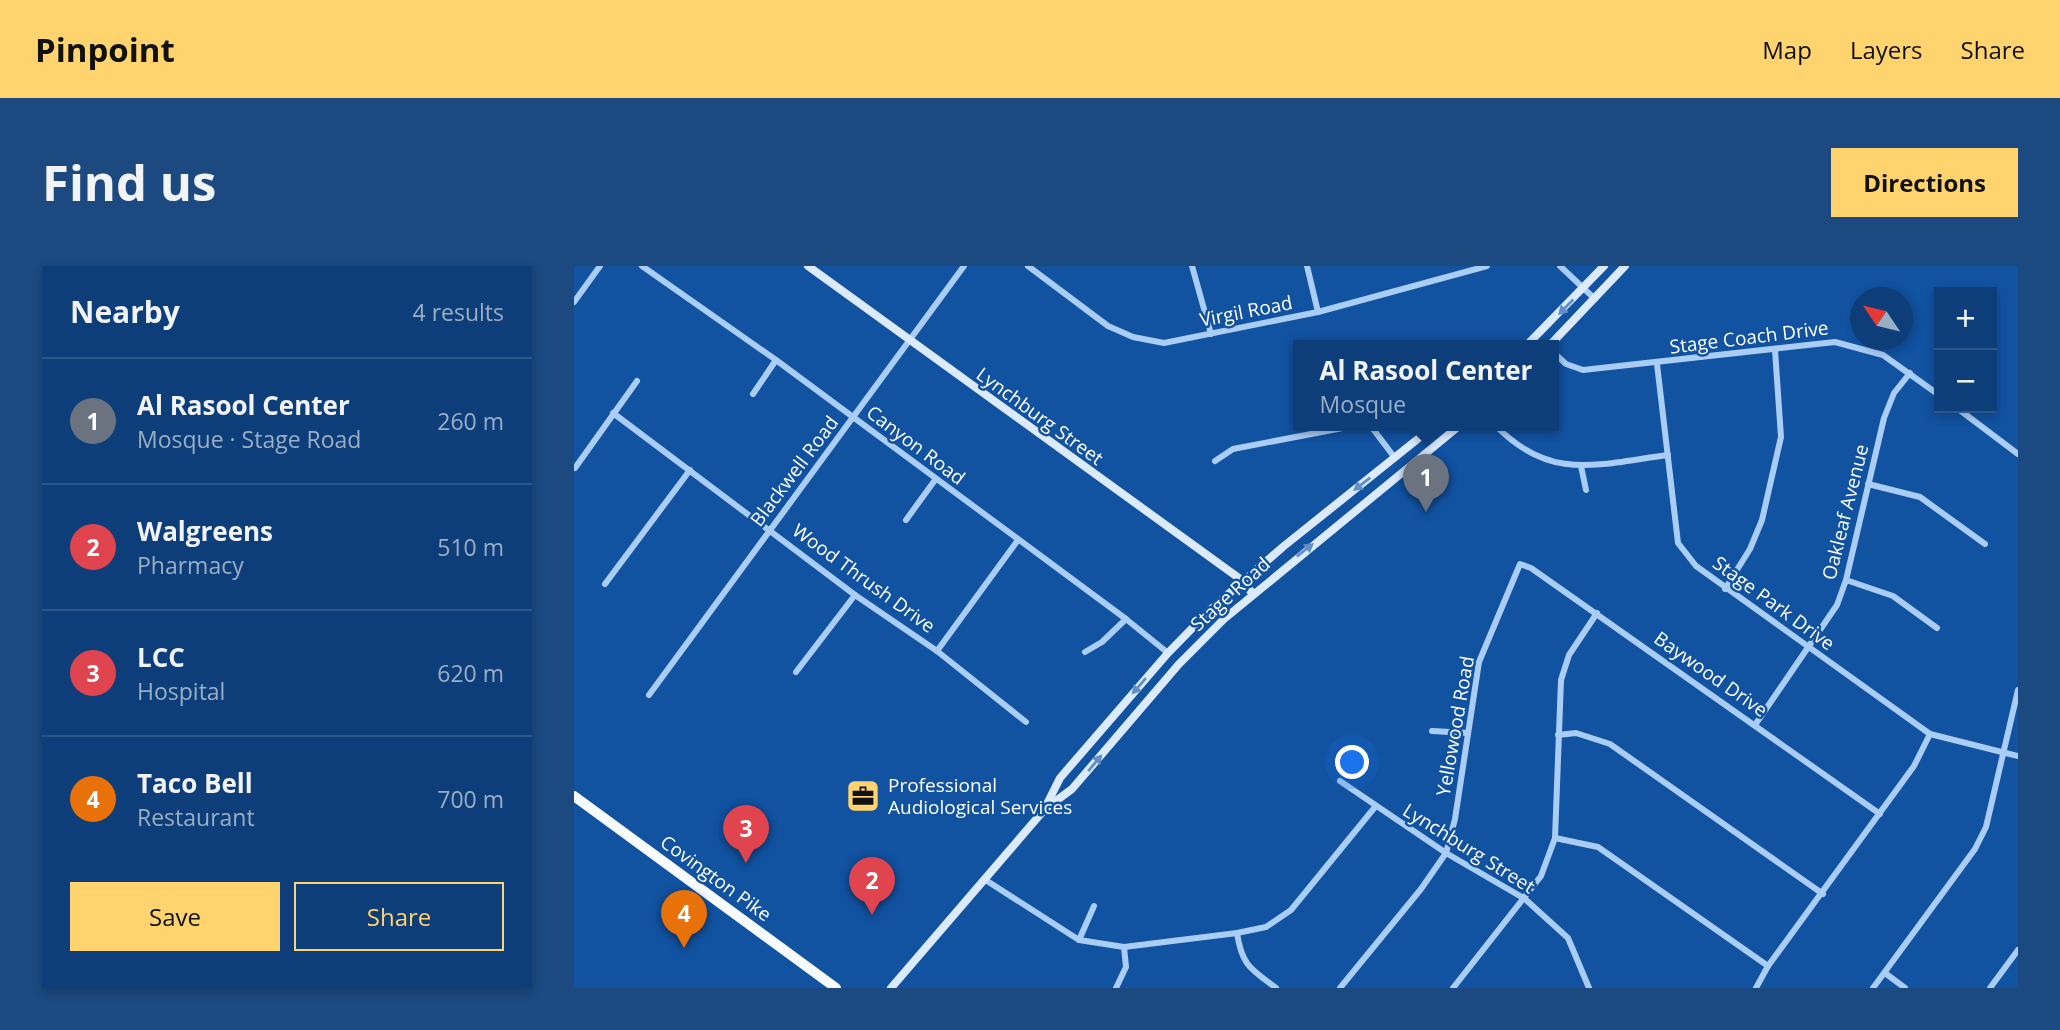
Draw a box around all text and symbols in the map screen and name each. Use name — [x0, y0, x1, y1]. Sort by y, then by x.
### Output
text: Pinpoint — [35, 27, 175, 72]
text: Map — [1762, 33, 1812, 66]
text: Layers — [1850, 33, 1923, 66]
text: Share — [1961, 33, 2025, 66]
button: Directions — [1831, 148, 2018, 217]
text: Find us — [42, 149, 216, 215]
north arrow — [1850, 287, 1913, 350]
map controls — [1934, 287, 1997, 413]
button: + — [1934, 287, 1997, 350]
street label: Virgil Road — [1197, 289, 1295, 333]
text: Nearby — [70, 291, 180, 332]
text: 4 results — [413, 296, 504, 328]
one-way arrow — [1557, 298, 1574, 315]
street label: Stage Coach Drive — [1668, 314, 1830, 360]
popup — [1293, 340, 1559, 431]
button: − — [1934, 350, 1997, 413]
text: Al Rasool Center — [1320, 352, 1532, 388]
street label: Lynchburg Street — [971, 361, 1109, 471]
text: Al Rasool Center — [137, 387, 350, 423]
text: Mosque — [1320, 388, 1406, 420]
street label: Canyon Road — [861, 399, 971, 491]
text: 1 — [86, 405, 100, 437]
text: 260 m — [437, 405, 504, 437]
street label: Blackwell Road — [744, 410, 844, 532]
text: Mosque · Stage Road — [137, 423, 361, 455]
street label: Oakleaf Avenue — [1816, 442, 1874, 582]
pin: 1 — [1403, 454, 1449, 512]
one-way arrow — [1353, 477, 1371, 491]
text: Walgreens — [137, 513, 273, 549]
street label: Wood Thrush Drive — [787, 517, 941, 639]
text: 2 — [86, 531, 100, 563]
text: 510 m — [437, 531, 504, 563]
one-way arrow — [1295, 542, 1313, 557]
text: Pharmacy — [137, 549, 244, 581]
street label: Stage Park Drive — [1708, 550, 1840, 656]
street label: Stage Road — [1185, 551, 1275, 637]
street label: Baywood Drive — [1649, 625, 1773, 723]
text: LCC — [137, 639, 185, 675]
street label: Yellowood Road — [1430, 654, 1480, 798]
text: 3 — [86, 657, 100, 689]
text: 620 m — [437, 657, 504, 689]
text: Hospital — [137, 675, 225, 707]
one-way arrow — [1131, 677, 1147, 695]
your location — [1335, 745, 1369, 779]
one-way arrow — [1087, 754, 1103, 772]
text: Taco Bell — [137, 765, 253, 801]
place label: Professional Audiological Services — [888, 772, 1072, 820]
office icon: Professional Audiological Services — [844, 777, 882, 815]
text: 4 — [86, 783, 100, 815]
text: 700 m — [437, 783, 504, 815]
street label: Lynchburg Street — [1398, 797, 1540, 899]
text: Restaurant — [137, 801, 255, 833]
pin: 3 — [723, 805, 769, 863]
street label: Covington Pike — [655, 829, 777, 927]
pin: 2 — [849, 857, 895, 915]
button: Save — [70, 882, 280, 951]
button: Share — [294, 882, 504, 951]
pin: 4 — [661, 890, 707, 948]

